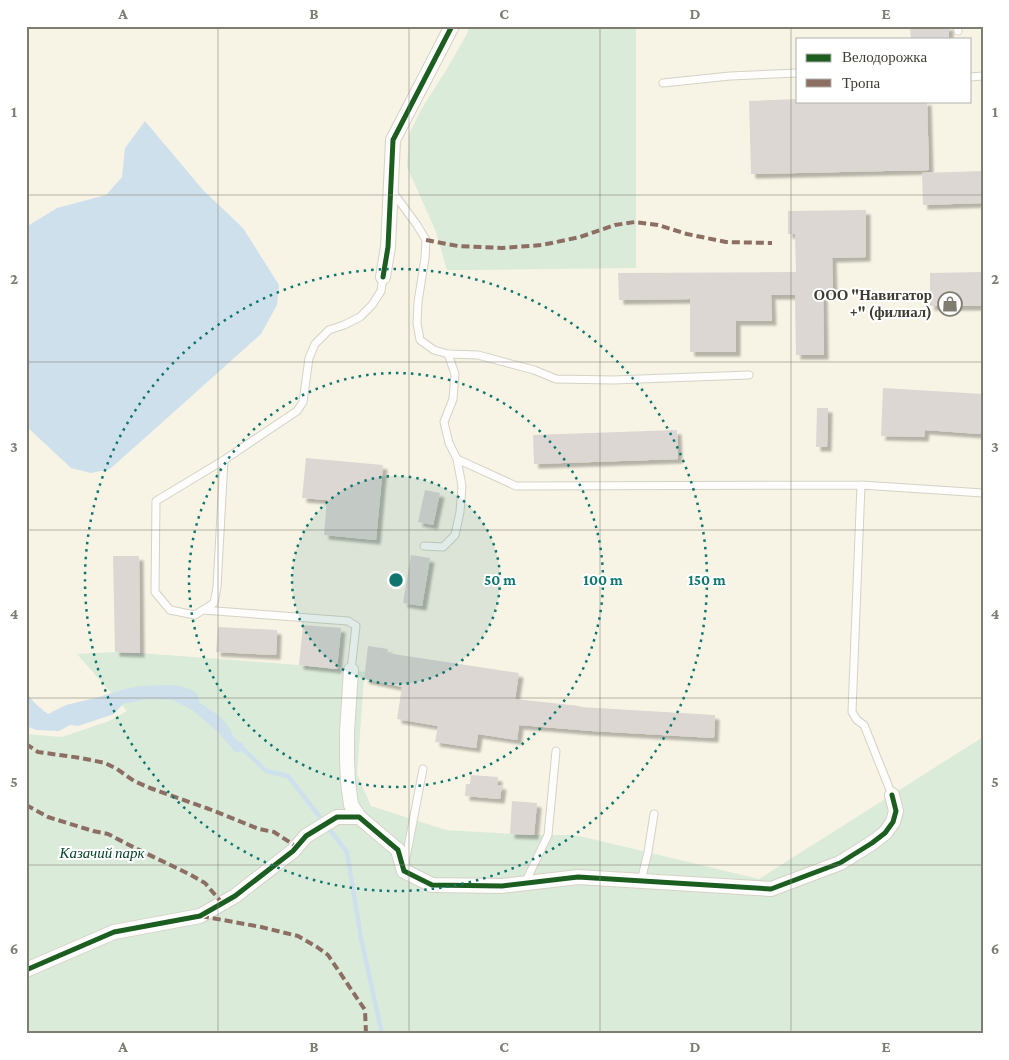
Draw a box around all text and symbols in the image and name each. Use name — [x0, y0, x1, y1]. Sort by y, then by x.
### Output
text: A — [117, 5, 128, 22]
text: B — [309, 5, 319, 22]
text: C — [499, 5, 509, 22]
text: D — [689, 5, 701, 22]
text: E — [881, 5, 891, 22]
legend — [796, 38, 972, 102]
text: Велодорожка — [842, 49, 927, 65]
text: Тропа — [842, 75, 881, 91]
text: 1 — [11, 103, 17, 120]
text: 1 — [992, 103, 998, 120]
text: 2 — [10, 270, 18, 287]
text: 2 — [991, 270, 999, 287]
place label: ООО "Навигатор +" (филиал) — [813, 287, 932, 321]
shop icon: ООО "Навигатор +" (филиал) — [937, 291, 963, 317]
text: 3 — [10, 438, 18, 455]
text: 3 — [991, 438, 999, 455]
centre of rings — [387, 571, 405, 589]
text: 50 m — [484, 572, 516, 588]
text: 100 m — [583, 572, 623, 588]
text: 150 m — [688, 572, 726, 588]
text: 4 — [10, 605, 19, 622]
text: 4 — [991, 605, 1000, 622]
text: 5 — [10, 773, 18, 790]
text: 5 — [991, 773, 999, 790]
park label: Казачий парк — [58, 845, 146, 861]
text: 6 — [10, 940, 18, 957]
text: 6 — [991, 940, 999, 957]
text: A — [117, 1038, 128, 1055]
text: B — [309, 1038, 319, 1055]
text: C — [499, 1038, 509, 1055]
text: D — [689, 1038, 701, 1055]
text: E — [881, 1038, 891, 1055]

